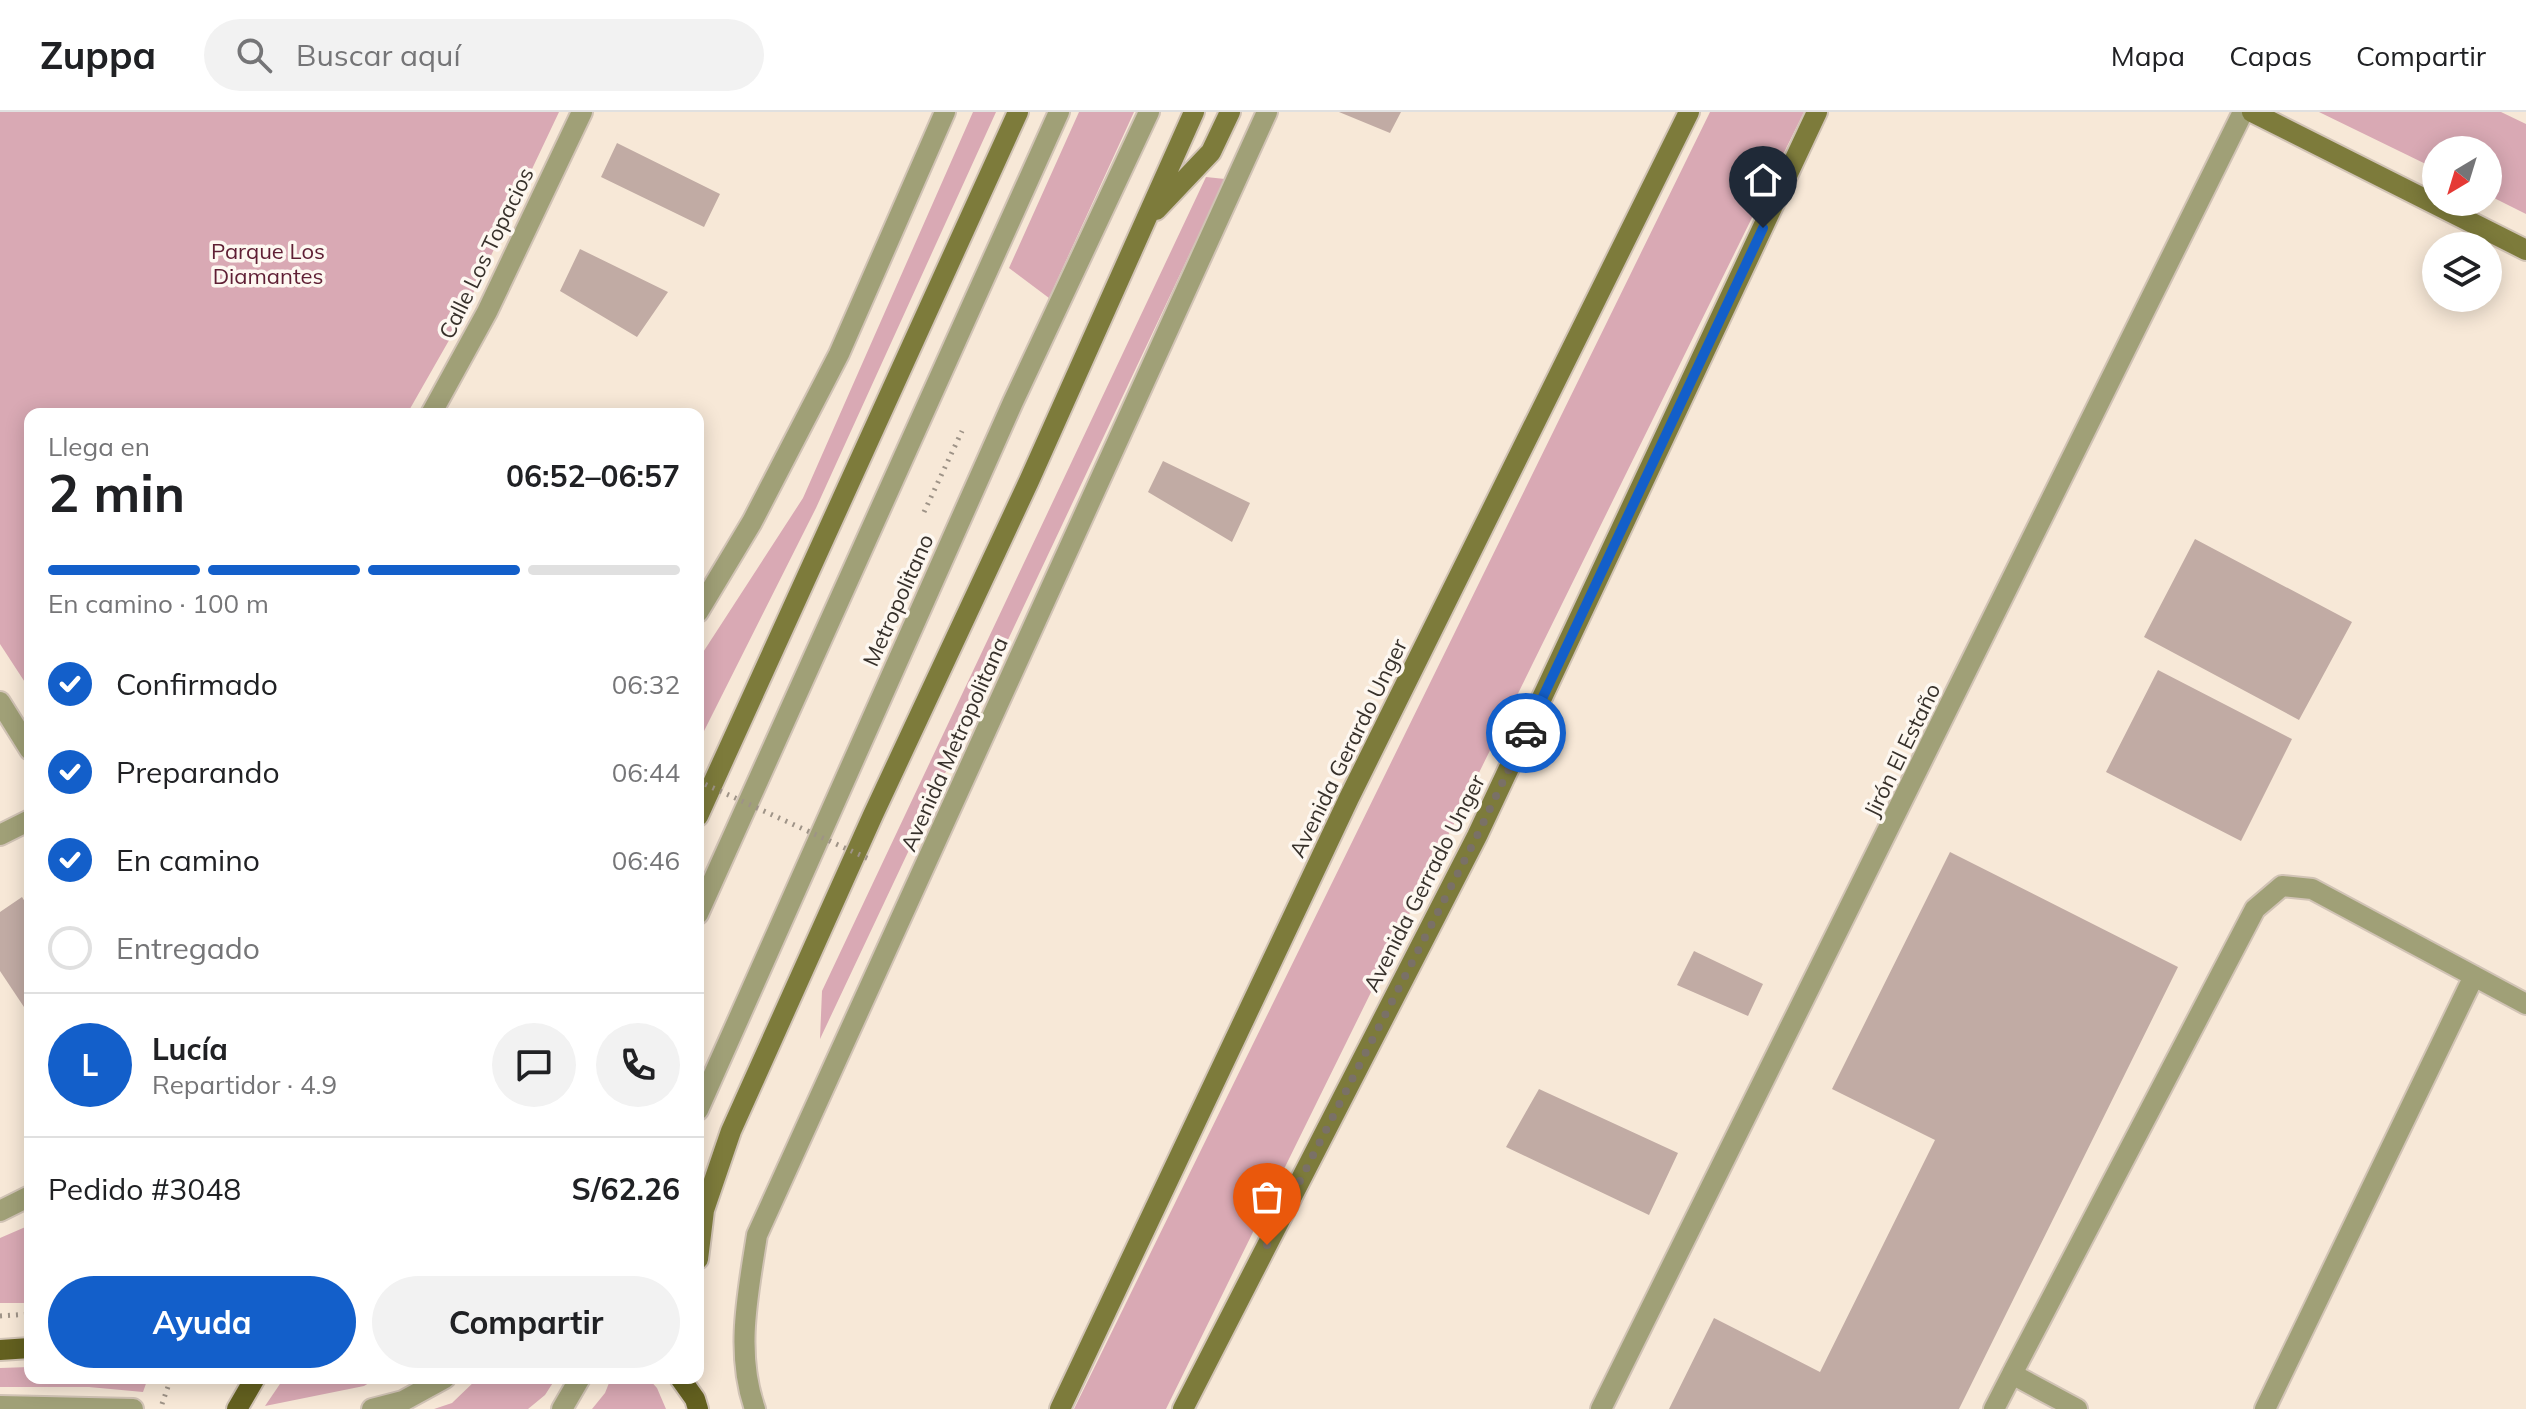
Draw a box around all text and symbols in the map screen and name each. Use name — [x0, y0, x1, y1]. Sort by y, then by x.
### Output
search box — [204, 19, 764, 91]
text: Zuppa — [40, 31, 156, 79]
icon: search — [232, 33, 276, 77]
text: Buscar aquí — [296, 36, 461, 74]
text: Mapa — [2111, 38, 2185, 73]
text: Capas — [2229, 38, 2312, 73]
text: Compartir — [2356, 38, 2486, 73]
north arrow — [2422, 136, 2502, 216]
map controls — [2422, 136, 2502, 312]
pin — [1729, 146, 1797, 228]
icon: home — [1741, 158, 1785, 202]
street label: Calle Los Topacios — [432, 163, 540, 343]
button: layers — [2422, 232, 2502, 312]
park label: Parque Los Diamantes — [211, 237, 325, 290]
text: Llega en — [48, 430, 150, 463]
text: 06:52–06:57 — [506, 457, 680, 495]
text: 2 min — [48, 460, 185, 525]
street label: Metropolitano — [856, 530, 940, 670]
text: En camino · 100 m — [48, 587, 269, 620]
street label: Avenida Metropolitana — [894, 633, 1014, 855]
street label: Avenida Gerardo Unger — [1283, 634, 1413, 862]
icon: check — [48, 662, 92, 706]
text: Confirmado — [116, 665, 278, 703]
text: 06:32 — [612, 668, 680, 701]
street label: Jirón El Estaño — [1858, 679, 1946, 821]
courier — [1486, 693, 1566, 773]
icon: car — [1504, 711, 1548, 755]
icon: check — [48, 750, 92, 794]
text: Preparando — [116, 753, 280, 791]
text: 06:44 — [612, 756, 680, 789]
street label: Avenida Gerrado Unger — [1357, 770, 1491, 996]
icon: check — [48, 838, 92, 882]
text: En camino — [116, 841, 260, 879]
text: 06:46 — [612, 844, 680, 877]
text: Entregado — [116, 929, 260, 967]
button: chat — [492, 1023, 576, 1107]
button: phone — [596, 1023, 680, 1107]
text: Lucía — [152, 1030, 228, 1068]
text: L — [82, 1046, 98, 1084]
text: Repartidor · 4.9 — [152, 1068, 337, 1101]
pin — [1233, 1163, 1301, 1245]
text: Pedido #3048 — [48, 1170, 241, 1208]
text: S/62.26 — [572, 1170, 680, 1208]
icon: bag — [1245, 1175, 1289, 1219]
button: Ayuda — [48, 1276, 356, 1368]
button: Compartir — [372, 1276, 680, 1368]

